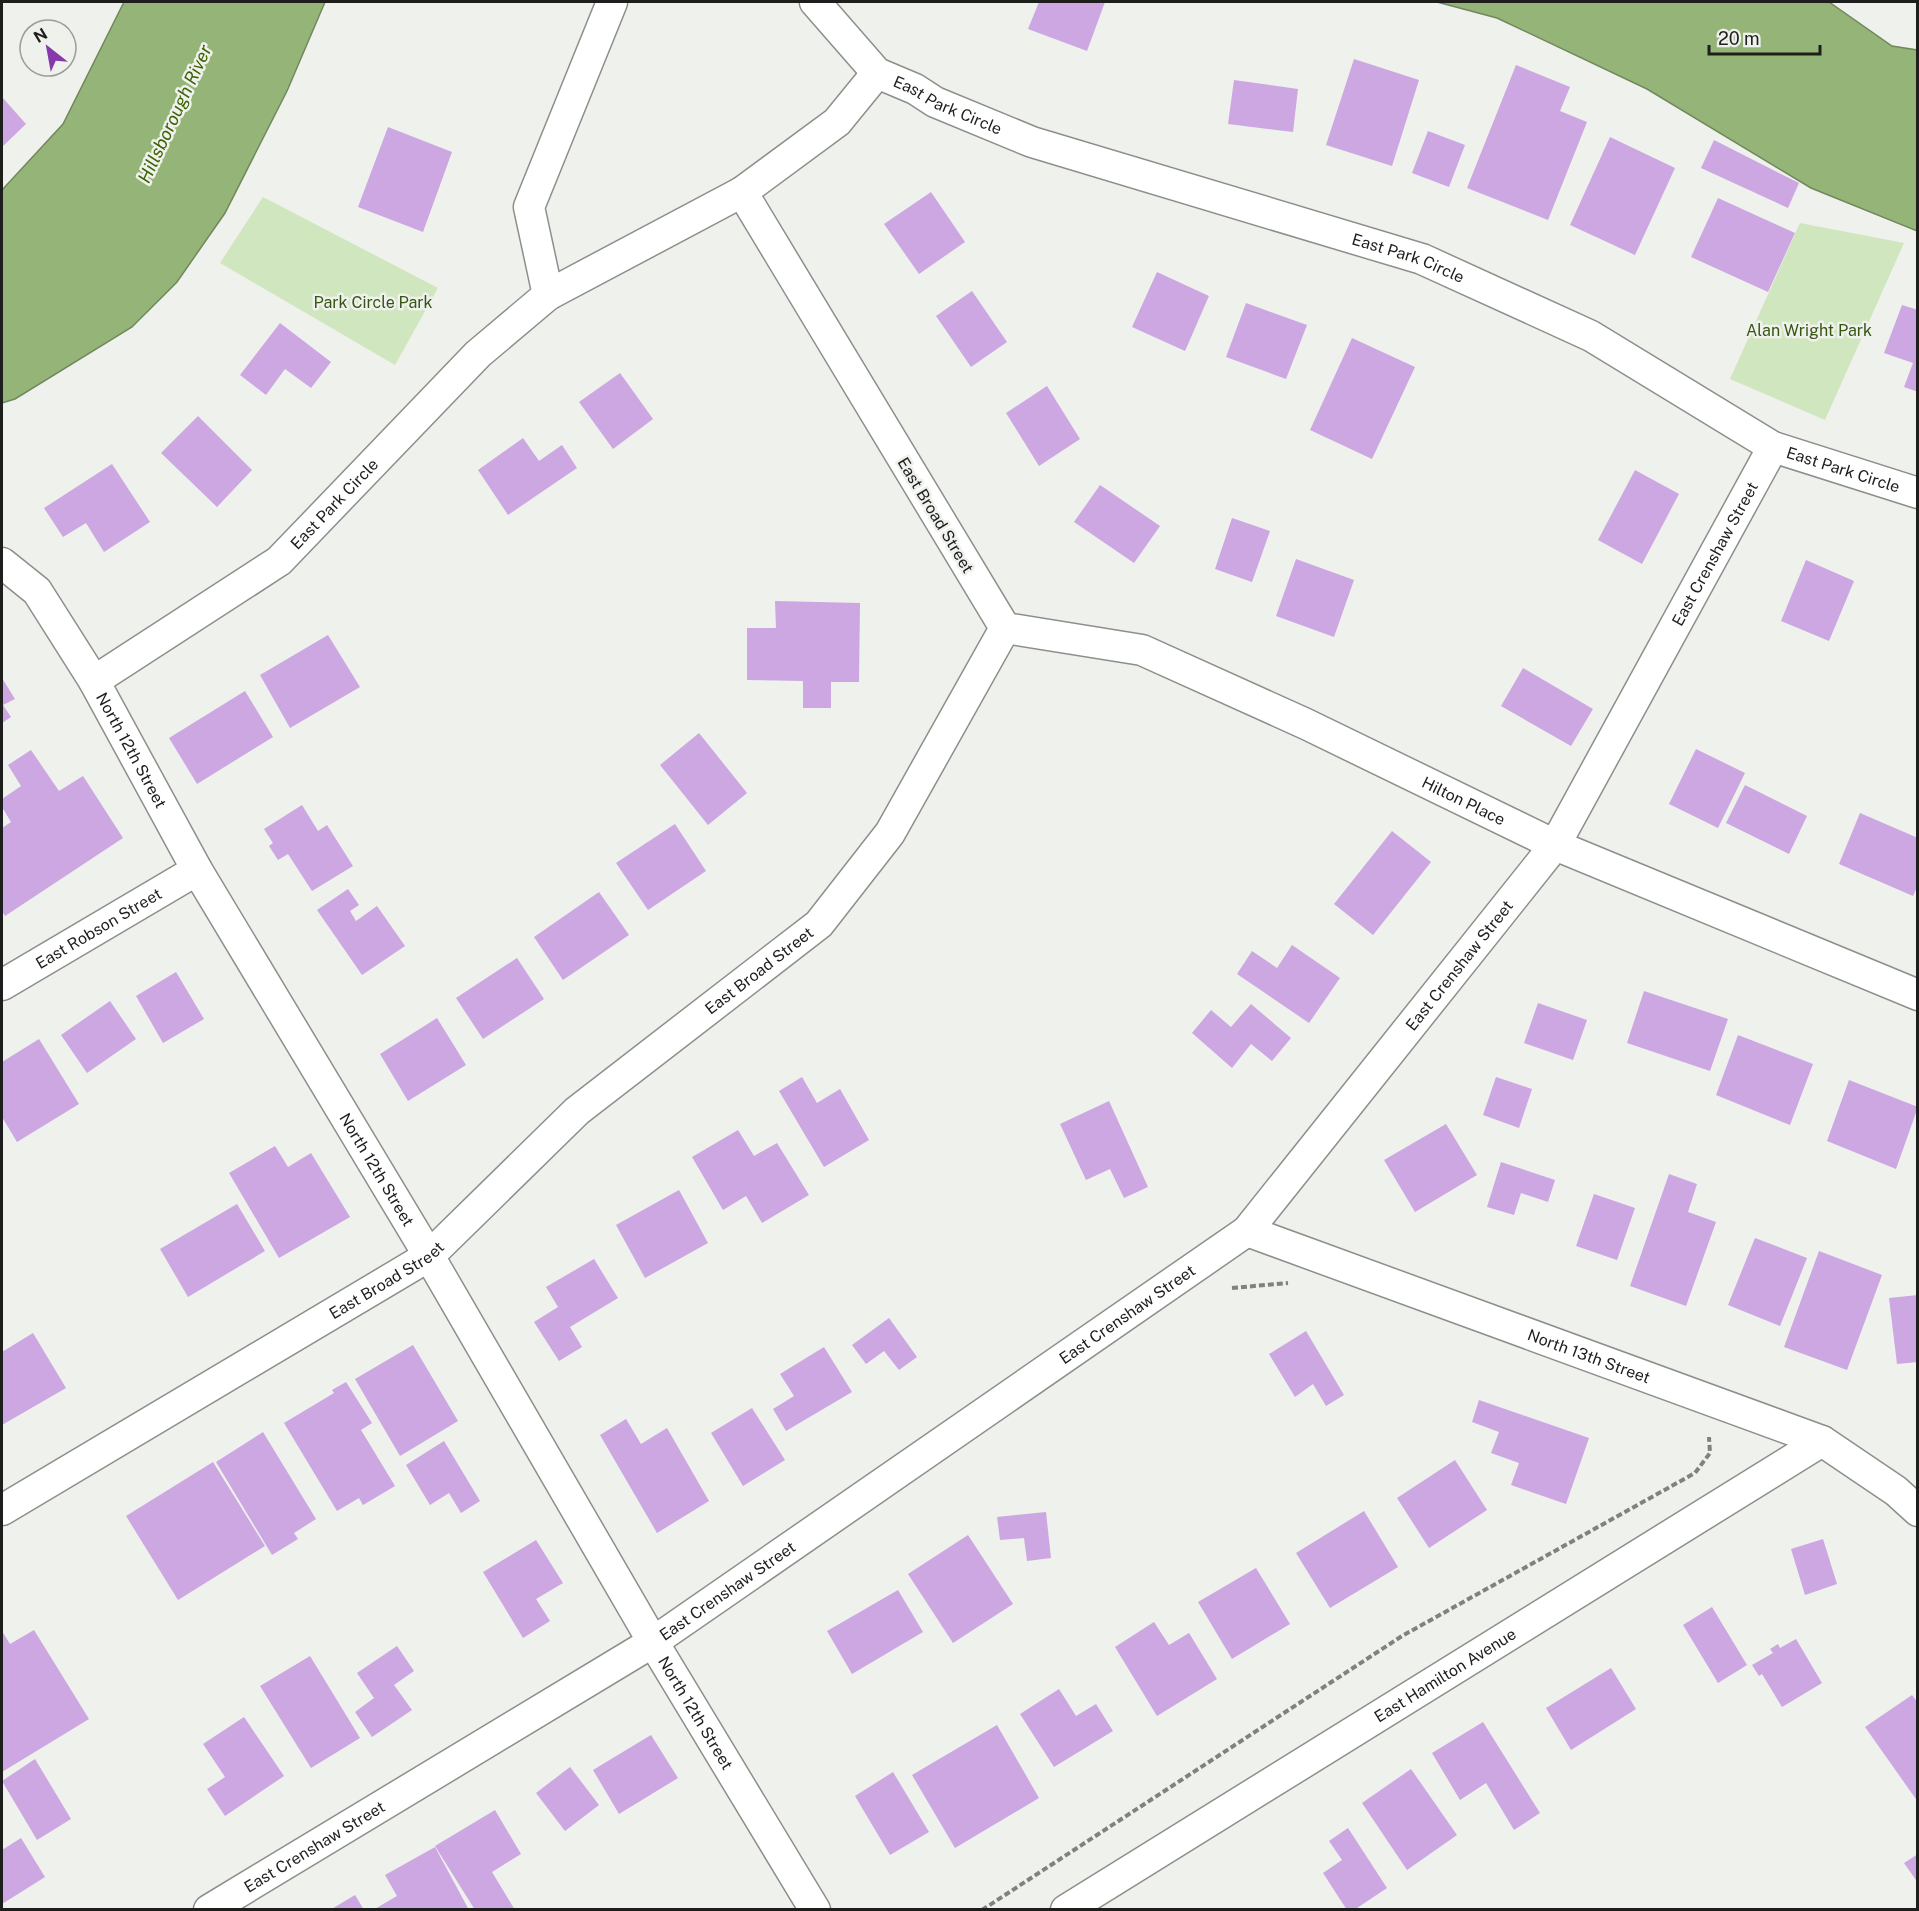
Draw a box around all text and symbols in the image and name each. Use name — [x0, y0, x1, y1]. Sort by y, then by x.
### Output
north arrow — [18, 18, 78, 78]
scale bar — [1709, 18, 1820, 56]
text: N — [30, 24, 51, 47]
text: 20 m — [1718, 28, 1760, 49]
water label: Hillsborough River — [133, 41, 216, 186]
street label: East Park Circle — [890, 72, 1005, 139]
street label: East Park Circle — [1350, 230, 1467, 287]
park label: Park Circle Park — [313, 293, 433, 312]
park label: Alan Wright Park — [1746, 321, 1872, 340]
street label: East Park Circle — [1784, 443, 1902, 497]
street label: East Broad Street — [894, 454, 978, 576]
street label: East Park Circle — [287, 455, 382, 553]
street label: East Crenshaw Street — [1668, 479, 1762, 629]
street label: North 12th Street — [92, 689, 170, 811]
street label: Hilton Place — [1419, 773, 1508, 829]
street label: East Robson Street — [32, 884, 165, 973]
street label: East Crenshaw Street — [1402, 897, 1517, 1034]
street label: East Broad Street — [701, 923, 817, 1019]
street label: North 12th Street — [335, 1110, 418, 1230]
street label: East Broad Street — [326, 1238, 448, 1323]
street label: East Crenshaw Street — [1056, 1261, 1199, 1368]
street label: North 13th Street — [1525, 1325, 1653, 1387]
street label: East Crenshaw Street — [656, 1537, 799, 1645]
street label: East Hamilton Avenue — [1371, 1624, 1520, 1726]
street label: North 12th Street — [654, 1653, 737, 1773]
street label: East Crenshaw Street — [241, 1797, 388, 1897]

